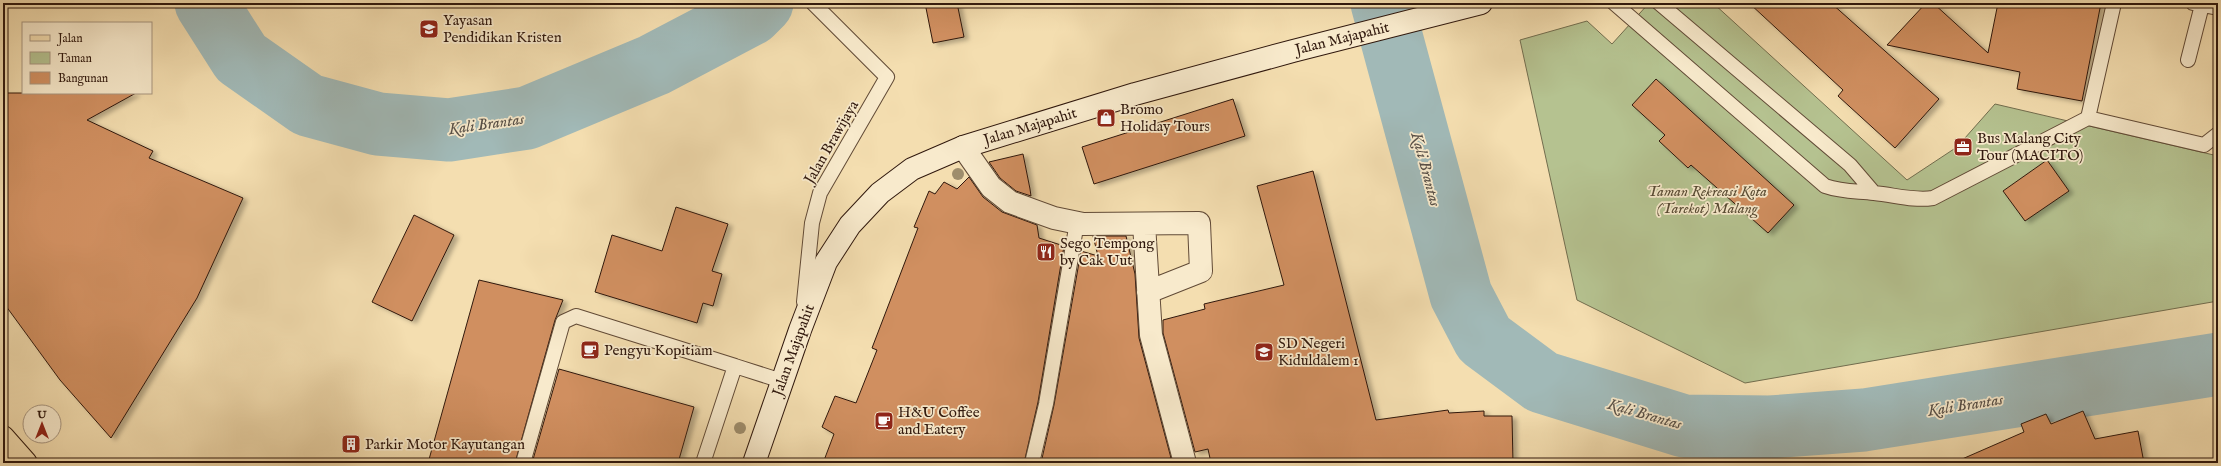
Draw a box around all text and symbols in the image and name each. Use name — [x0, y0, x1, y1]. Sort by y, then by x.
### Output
place label: Yayasan Pendidikan Kristen — [443, 11, 562, 47]
school or university icon: Yayasan Pendidikan Kristen — [418, 18, 440, 40]
street label: Jalan Majapahit — [1291, 18, 1391, 60]
legend — [22, 22, 152, 94]
text: Jalan — [56, 31, 83, 47]
text: Taman — [58, 51, 92, 66]
text: Bangunan — [58, 71, 109, 86]
street label: Jalan Brawijaya — [799, 97, 863, 189]
place label: Bromo Holiday Tours — [1120, 100, 1210, 136]
street label: Jalan Majapahit — [979, 103, 1079, 150]
shop icon: Bromo Holiday Tours — [1095, 107, 1117, 129]
water label: Kali Brantas — [446, 110, 526, 140]
water label: Kali Brantas — [1405, 129, 1445, 209]
place label: Bus Malang City Tour (MACITO) — [1977, 129, 2084, 165]
office icon: Bus Malang City Tour (MACITO) — [1952, 136, 1974, 158]
park label: Taman Rekreasi Kota (Tarekot) Malang — [1647, 182, 1767, 219]
place label: Sego Tempong by Cak Uut — [1060, 234, 1155, 270]
restaurant icon: Sego Tempong by Cak Uut — [1035, 241, 1057, 263]
street label: Jalan Majapahit — [767, 302, 819, 401]
place label: SD Negeri Kiduldalem 1 — [1278, 334, 1358, 370]
cafe icon: Pengyu Kopitiam — [579, 339, 601, 361]
place label: Pengyu Kopitiam — [604, 341, 713, 360]
school or university icon: SD Negeri Kiduldalem 1 — [1253, 341, 1275, 363]
water label: Kali Brantas — [1925, 390, 2005, 422]
water label: Kali Brantas — [1604, 395, 1684, 435]
place label: H&U Coffee and Eatery — [898, 403, 980, 439]
north arrow — [22, 404, 62, 444]
text: U — [36, 408, 47, 422]
cafe icon: H&U Coffee and Eatery — [873, 410, 895, 432]
building icon: Parkir Motor Kayutangan — [340, 433, 362, 455]
place label: Parkir Motor Kayutangan — [365, 435, 525, 454]

